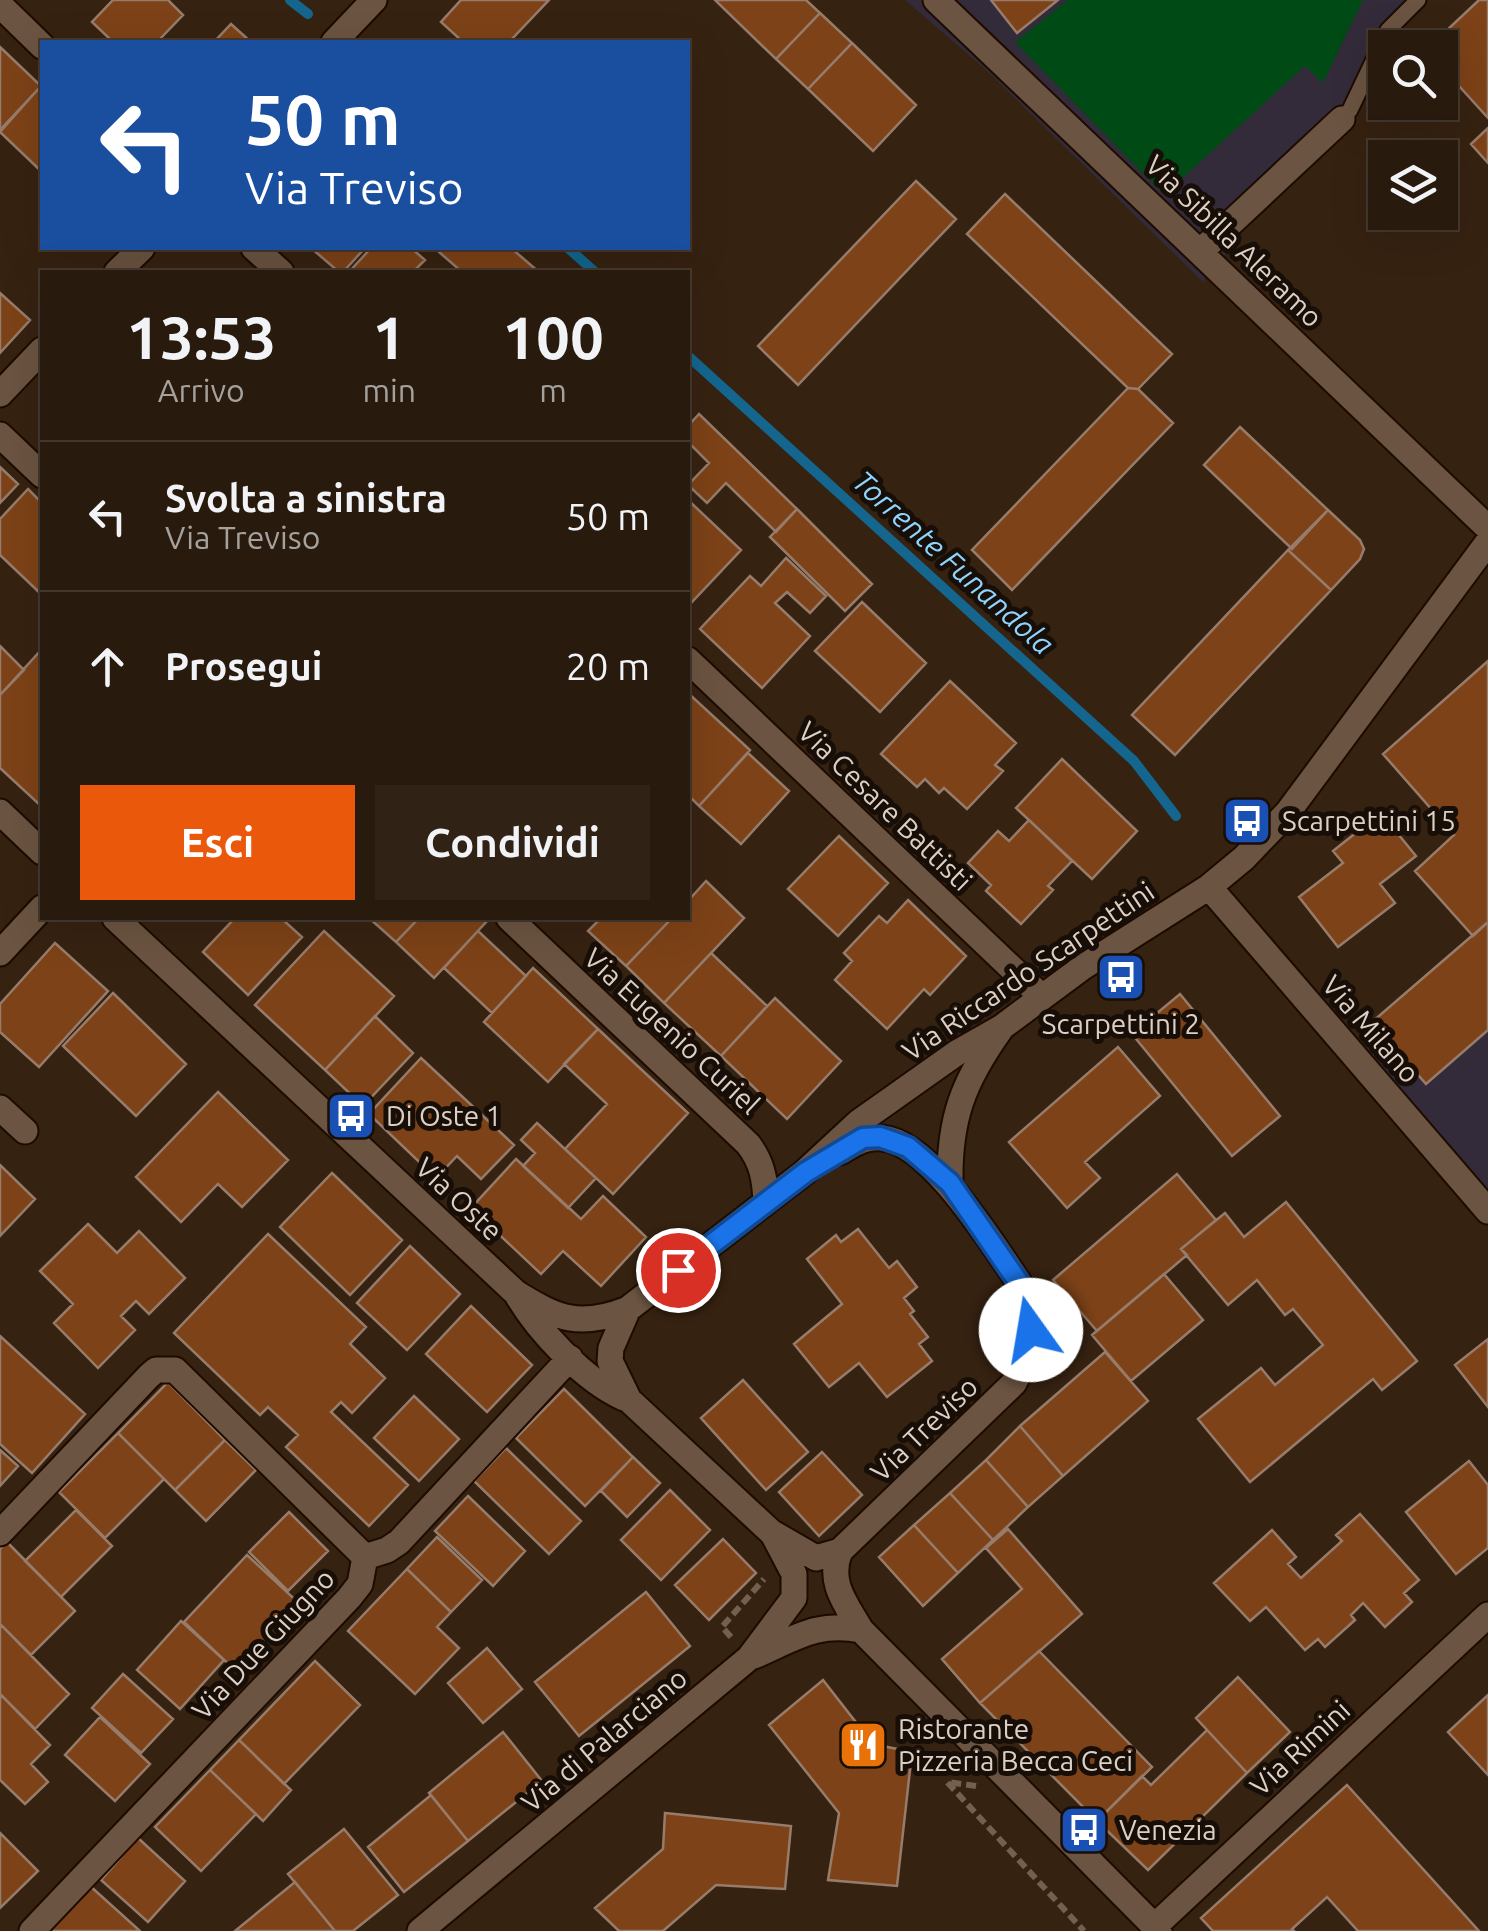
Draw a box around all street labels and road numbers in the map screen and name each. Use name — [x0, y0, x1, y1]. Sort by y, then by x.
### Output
street label: Via Sibilla Aleramo — [1140, 149, 1329, 333]
street label: Via Cesare Battisti — [792, 715, 978, 896]
street label: Via Riccardo Scarpettini — [896, 875, 1159, 1066]
street label: Via Eugenio Curiel — [578, 942, 766, 1120]
street label: Via Milano — [1317, 969, 1426, 1088]
street label: Via Oste — [410, 1151, 509, 1246]
street label: Via Treviso — [864, 1370, 983, 1487]
street label: Via Due Giugno — [185, 1562, 340, 1725]
street label: Via di Palarciano — [515, 1662, 692, 1818]
street label: Via Rimini — [1244, 1694, 1356, 1801]

